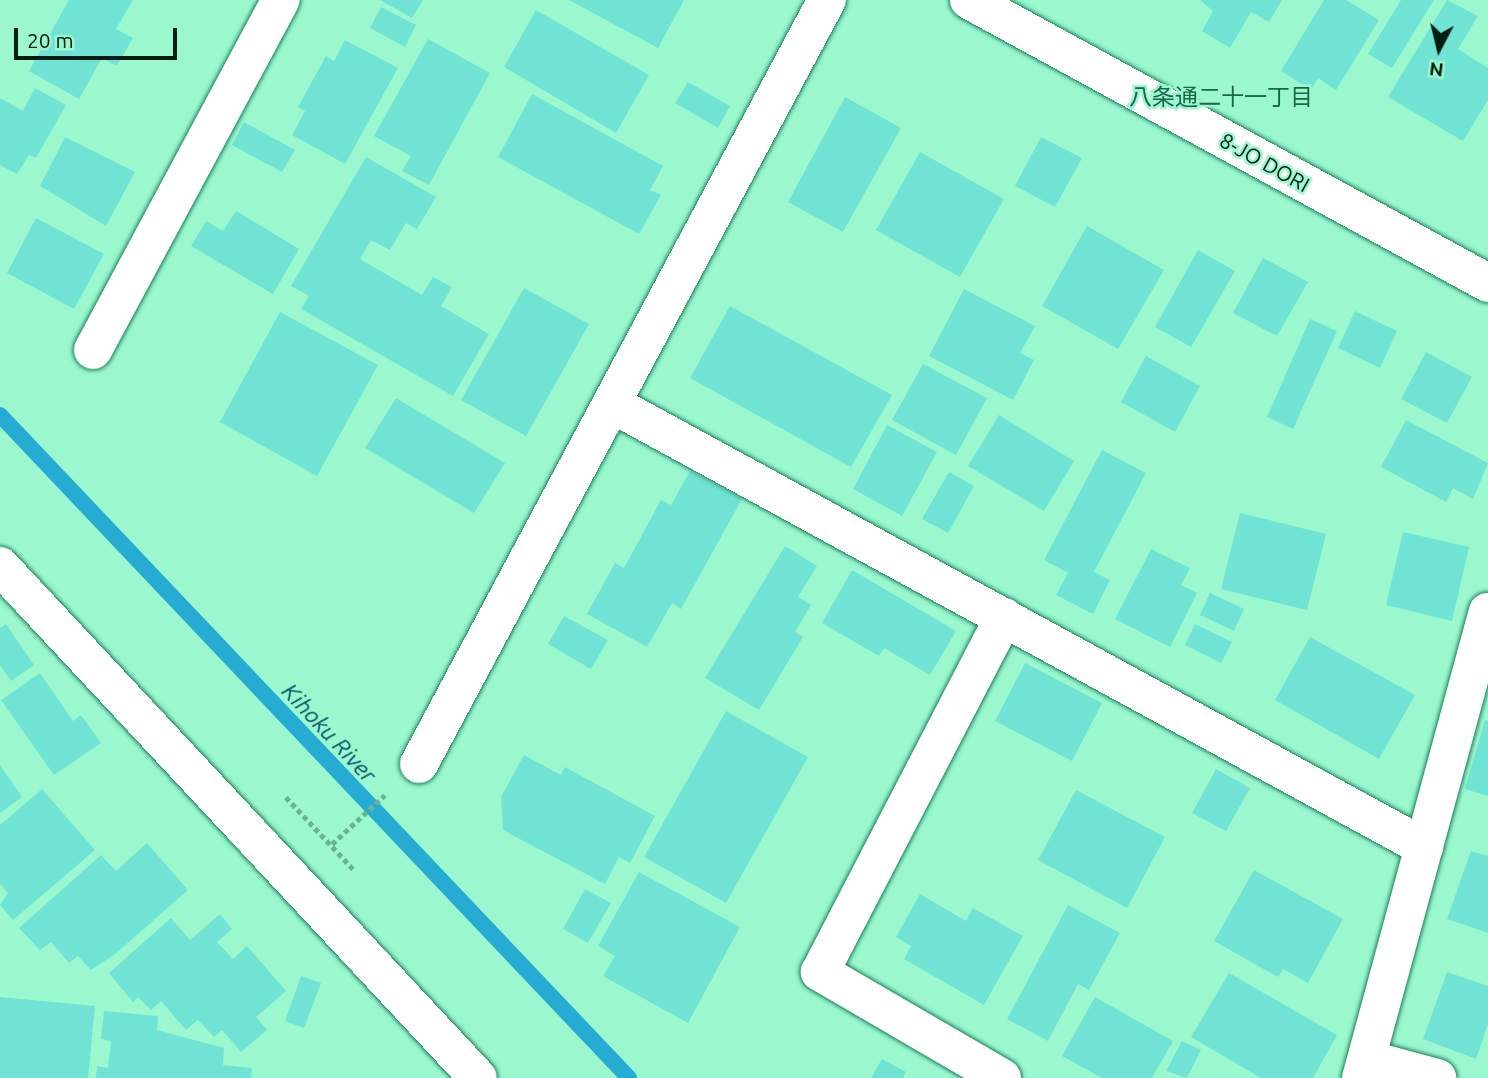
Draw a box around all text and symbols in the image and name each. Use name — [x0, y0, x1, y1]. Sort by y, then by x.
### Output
scale bar — [18, 14, 180, 58]
north arrow — [1404, 14, 1474, 84]
text: 20 m — [27, 28, 74, 52]
text: N — [1428, 58, 1445, 82]
district label: 八条通二十一丁目 — [1129, 83, 1313, 111]
street label: 8-JO DORI — [1216, 127, 1314, 197]
water label: Kihoku River — [276, 678, 382, 788]

